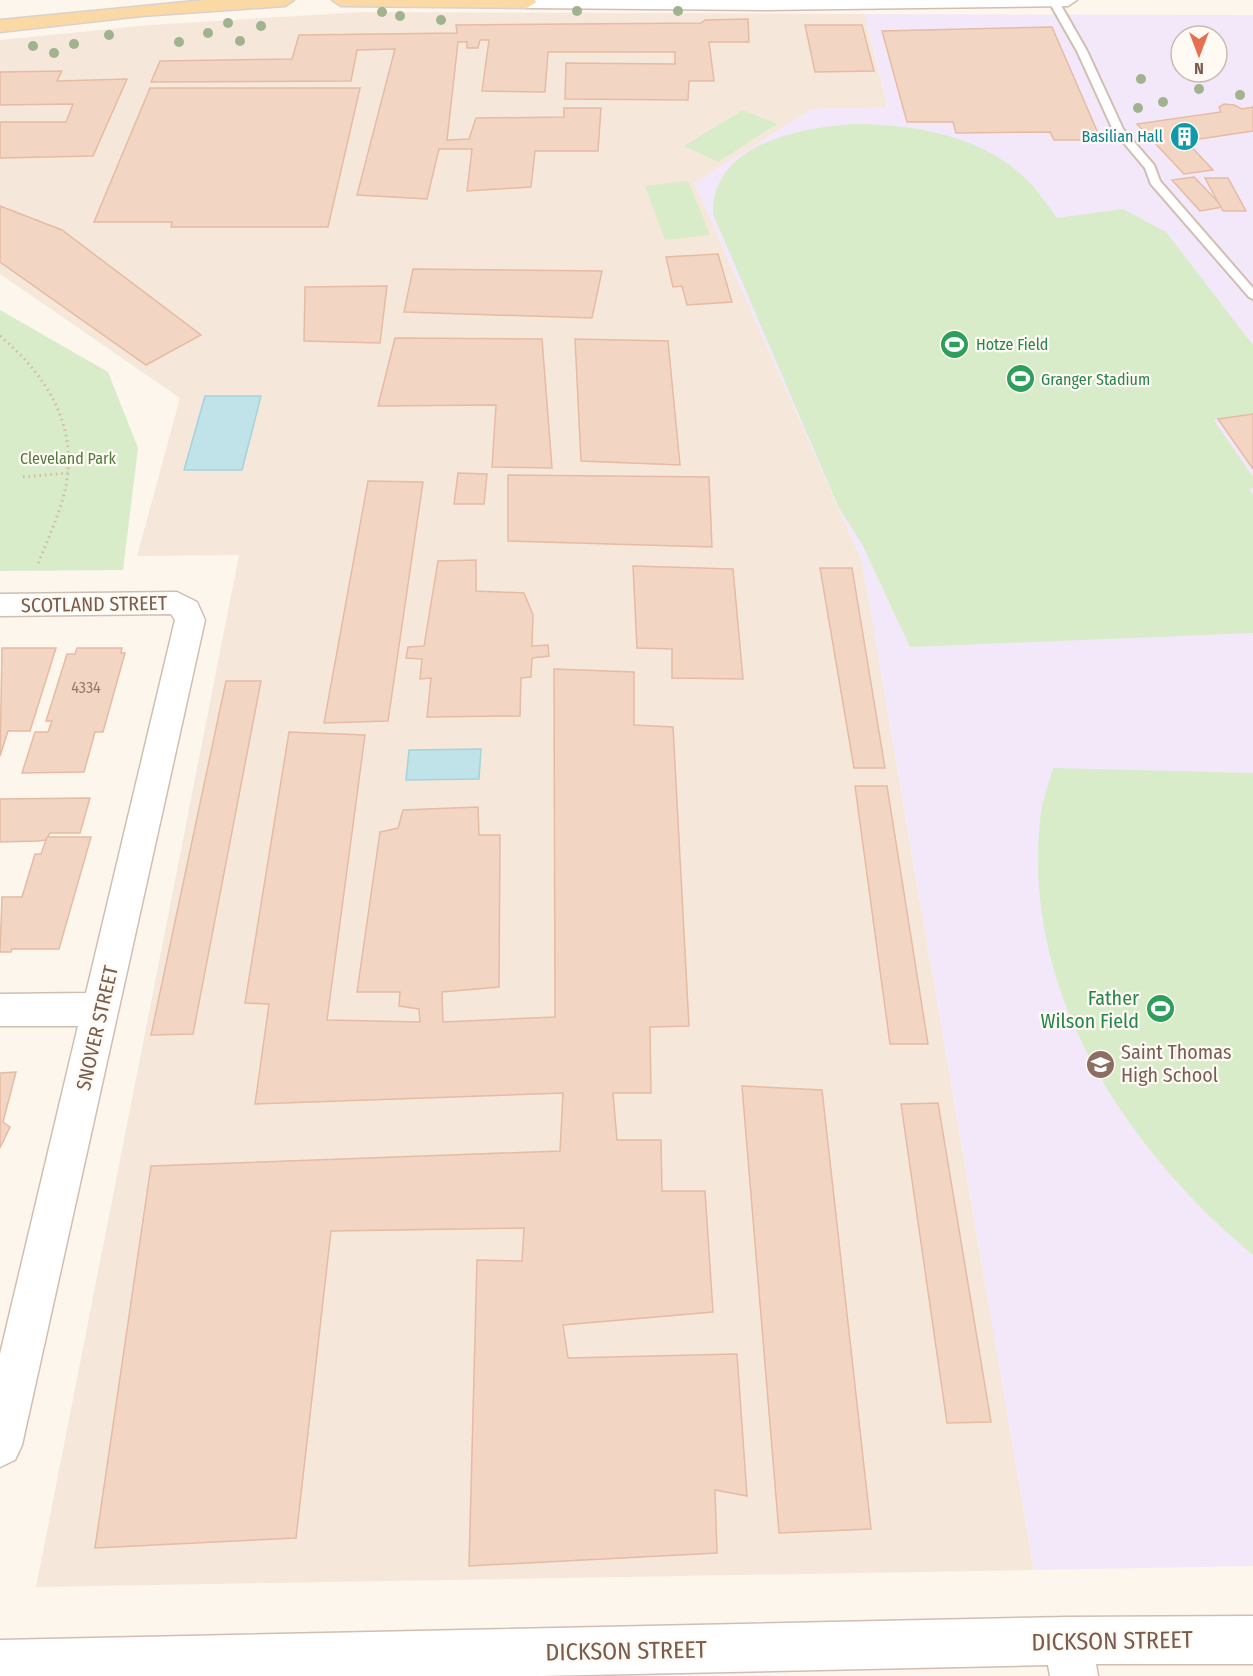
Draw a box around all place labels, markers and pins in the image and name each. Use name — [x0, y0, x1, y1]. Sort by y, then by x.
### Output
building icon: Basilian Hall — [1168, 120, 1200, 152]
place label: Basilian Hall — [1082, 127, 1163, 146]
sports icon: Hotze Field — [939, 328, 971, 360]
place label: Hotze Field — [976, 335, 1048, 354]
sports icon: Granger Stadium — [1004, 363, 1036, 395]
place label: Granger Stadium — [1041, 370, 1150, 389]
place label: Father Wilson Field — [1040, 986, 1139, 1033]
sports icon: Father Wilson Field — [1144, 993, 1176, 1025]
place label: Saint Thomas High School — [1121, 1040, 1231, 1087]
school or university icon: Saint Thomas High School — [1084, 1048, 1116, 1080]

